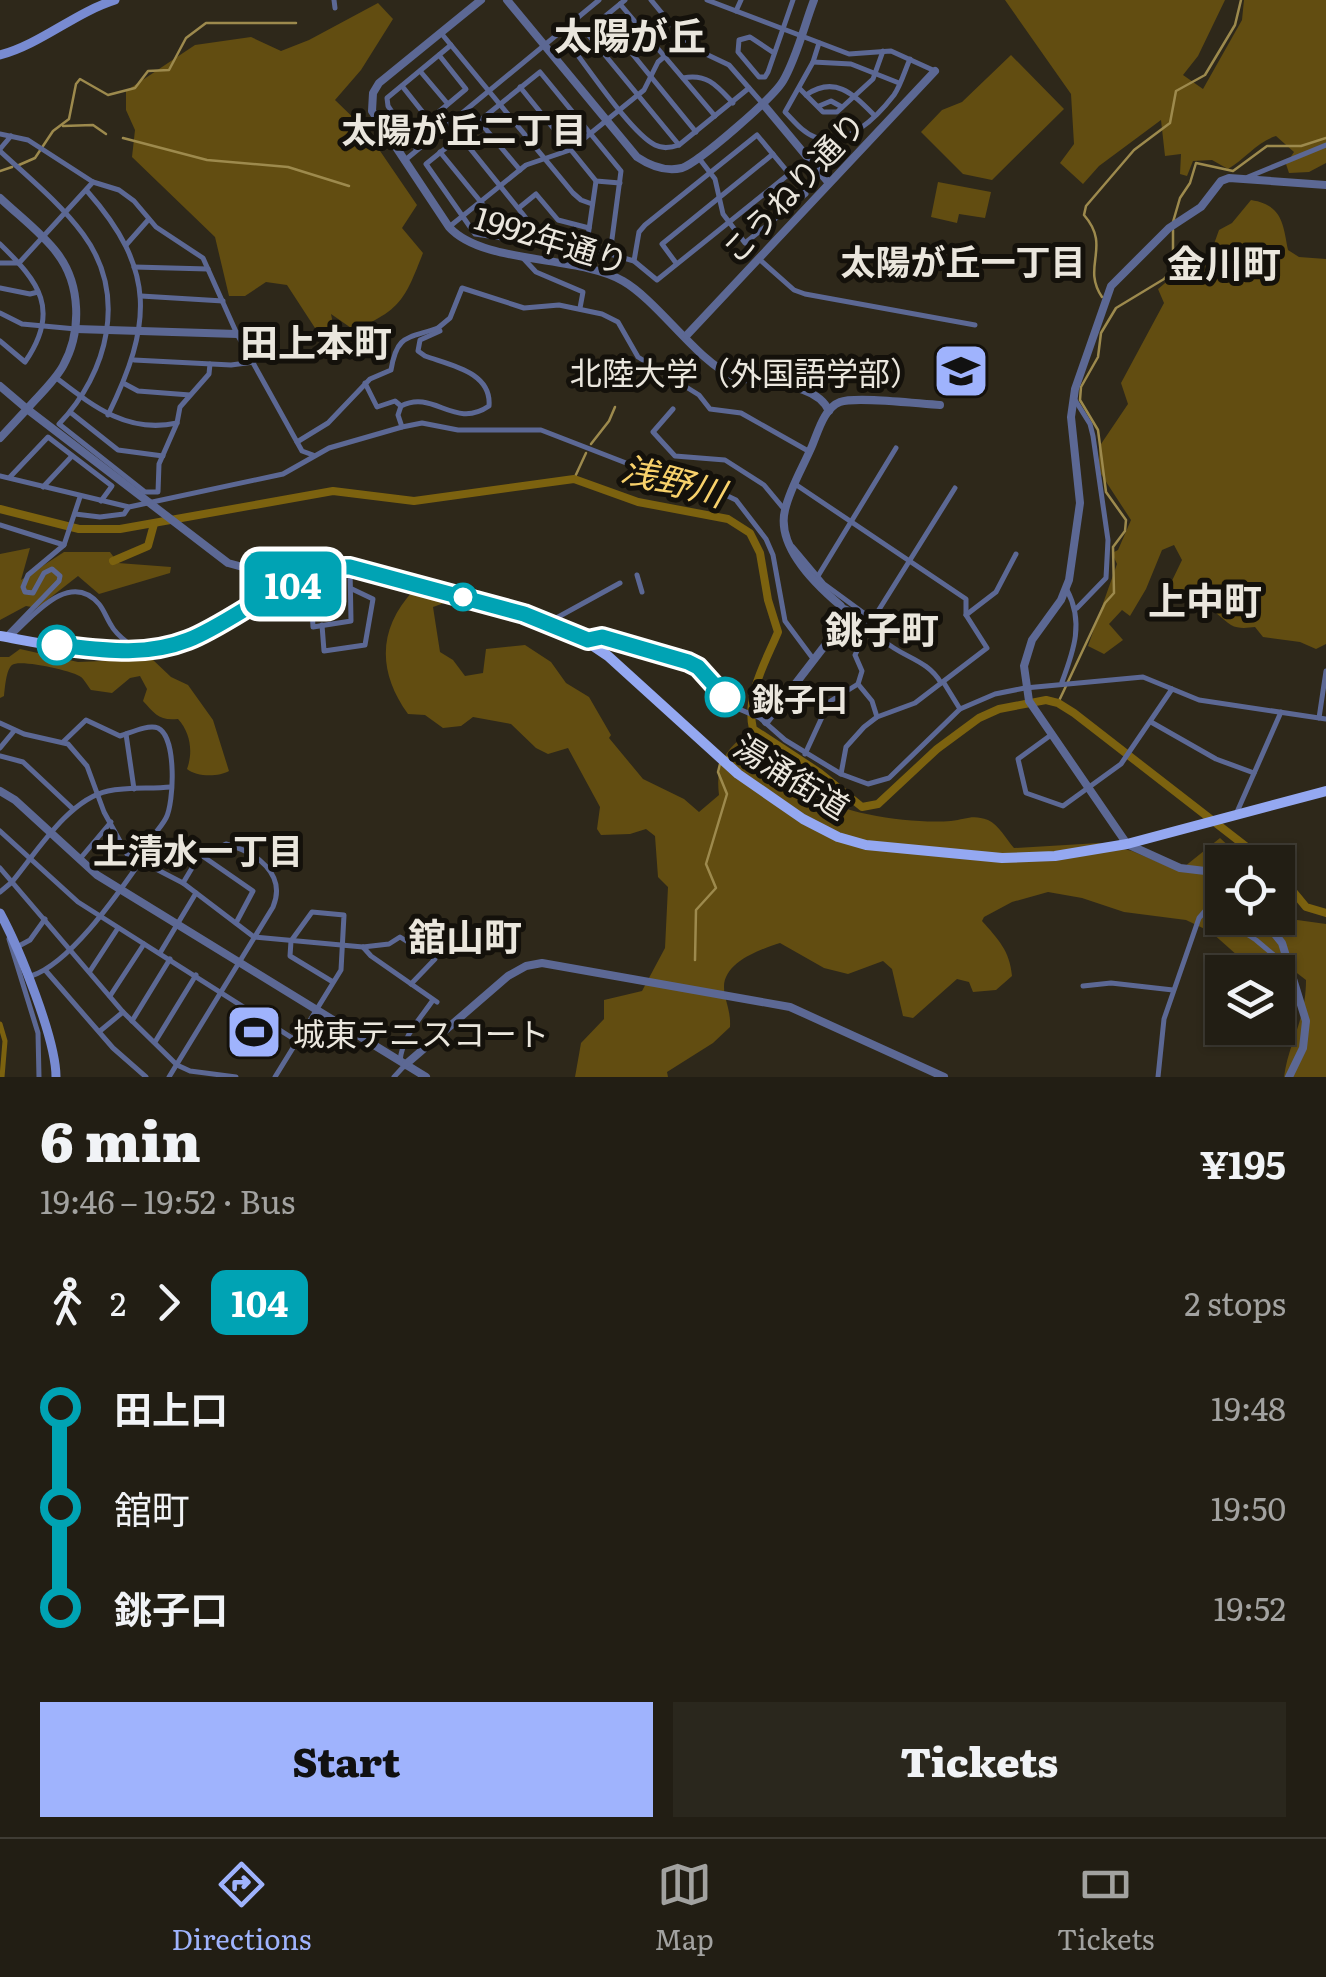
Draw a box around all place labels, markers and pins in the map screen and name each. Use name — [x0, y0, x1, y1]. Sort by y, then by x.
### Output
school or university icon: 北陸大学（外国語学部） — [931, 341, 991, 401]
place label: 北陸大学（外国語学部） — [570, 347, 922, 395]
unlabelled marker — [450, 584, 476, 610]
unlabelled marker — [38, 626, 76, 664]
place label: 銚子口 — [752, 673, 848, 721]
marker: 銚子口 — [706, 678, 744, 716]
sports icon: 城東テニスコート — [224, 1002, 284, 1062]
place label: 城東テニスコート — [293, 1008, 549, 1056]

